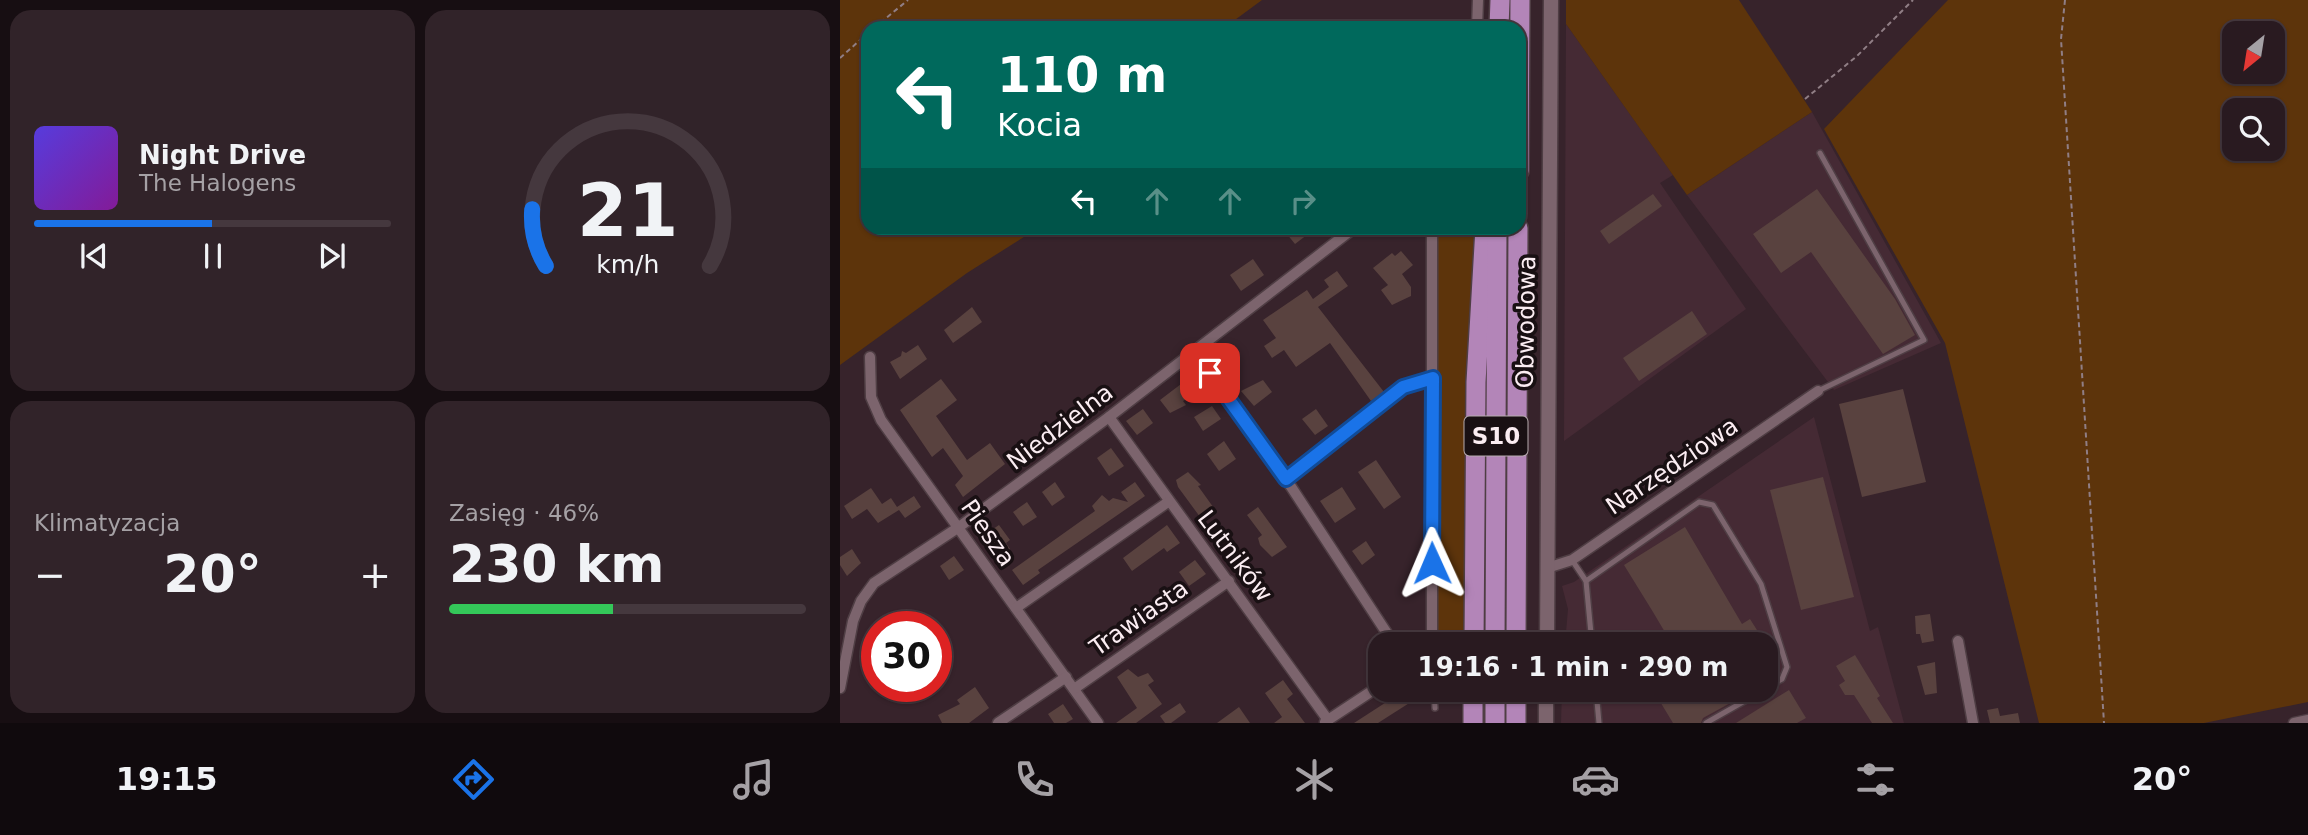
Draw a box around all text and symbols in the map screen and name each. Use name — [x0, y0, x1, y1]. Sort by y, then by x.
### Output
north arrow — [2222, 21, 2286, 84]
map controls — [2222, 21, 2285, 161]
text: 110 m — [997, 47, 1167, 104]
icon: left — [882, 49, 973, 140]
button: search — [2222, 98, 2285, 161]
text: Kocia — [997, 106, 1082, 144]
text: Night Drive — [139, 140, 306, 170]
text: 21 — [577, 169, 678, 254]
text: The Halogens — [139, 170, 296, 196]
icon: left — [1065, 182, 1103, 220]
icon: ahead — [1138, 182, 1176, 220]
icon: ahead — [1211, 182, 1249, 220]
icon: right — [1284, 182, 1322, 220]
icon: previous — [75, 237, 113, 275]
icon: pause — [194, 237, 232, 275]
icon: next — [313, 237, 351, 275]
text: km/h — [596, 250, 659, 279]
street label: Obwodowa — [1511, 255, 1541, 389]
pin — [1180, 343, 1240, 403]
icon: arrive — [1191, 354, 1229, 392]
street label: Niedzielna — [1002, 378, 1118, 476]
street label: Narzędziowa — [1601, 411, 1743, 521]
road number: S10 — [1464, 416, 1528, 456]
street label: Piesza — [955, 494, 1021, 572]
text: Zasięg · 46% — [449, 500, 599, 526]
street label: Lutników — [1192, 505, 1278, 607]
text: Klimatyzacja — [34, 510, 180, 536]
position arrow — [1395, 526, 1469, 600]
text: 230 km — [449, 534, 664, 594]
text: 20° — [163, 544, 262, 604]
text: − — [34, 553, 66, 597]
text: + — [359, 553, 391, 597]
street label: Trawiasta — [1084, 574, 1193, 663]
speed limit sign: 30 — [861, 611, 952, 702]
text: 19:16 · 1 min · 290 m — [1418, 652, 1728, 682]
icon: directions — [449, 755, 498, 804]
icon: music — [729, 755, 778, 804]
icon: phone — [1010, 755, 1059, 804]
icon: climate — [1290, 755, 1339, 804]
icon: car — [1571, 755, 1620, 804]
icon: filters — [1851, 755, 1900, 804]
text: 19:15 — [116, 760, 218, 798]
text: 20° — [2132, 760, 2192, 798]

